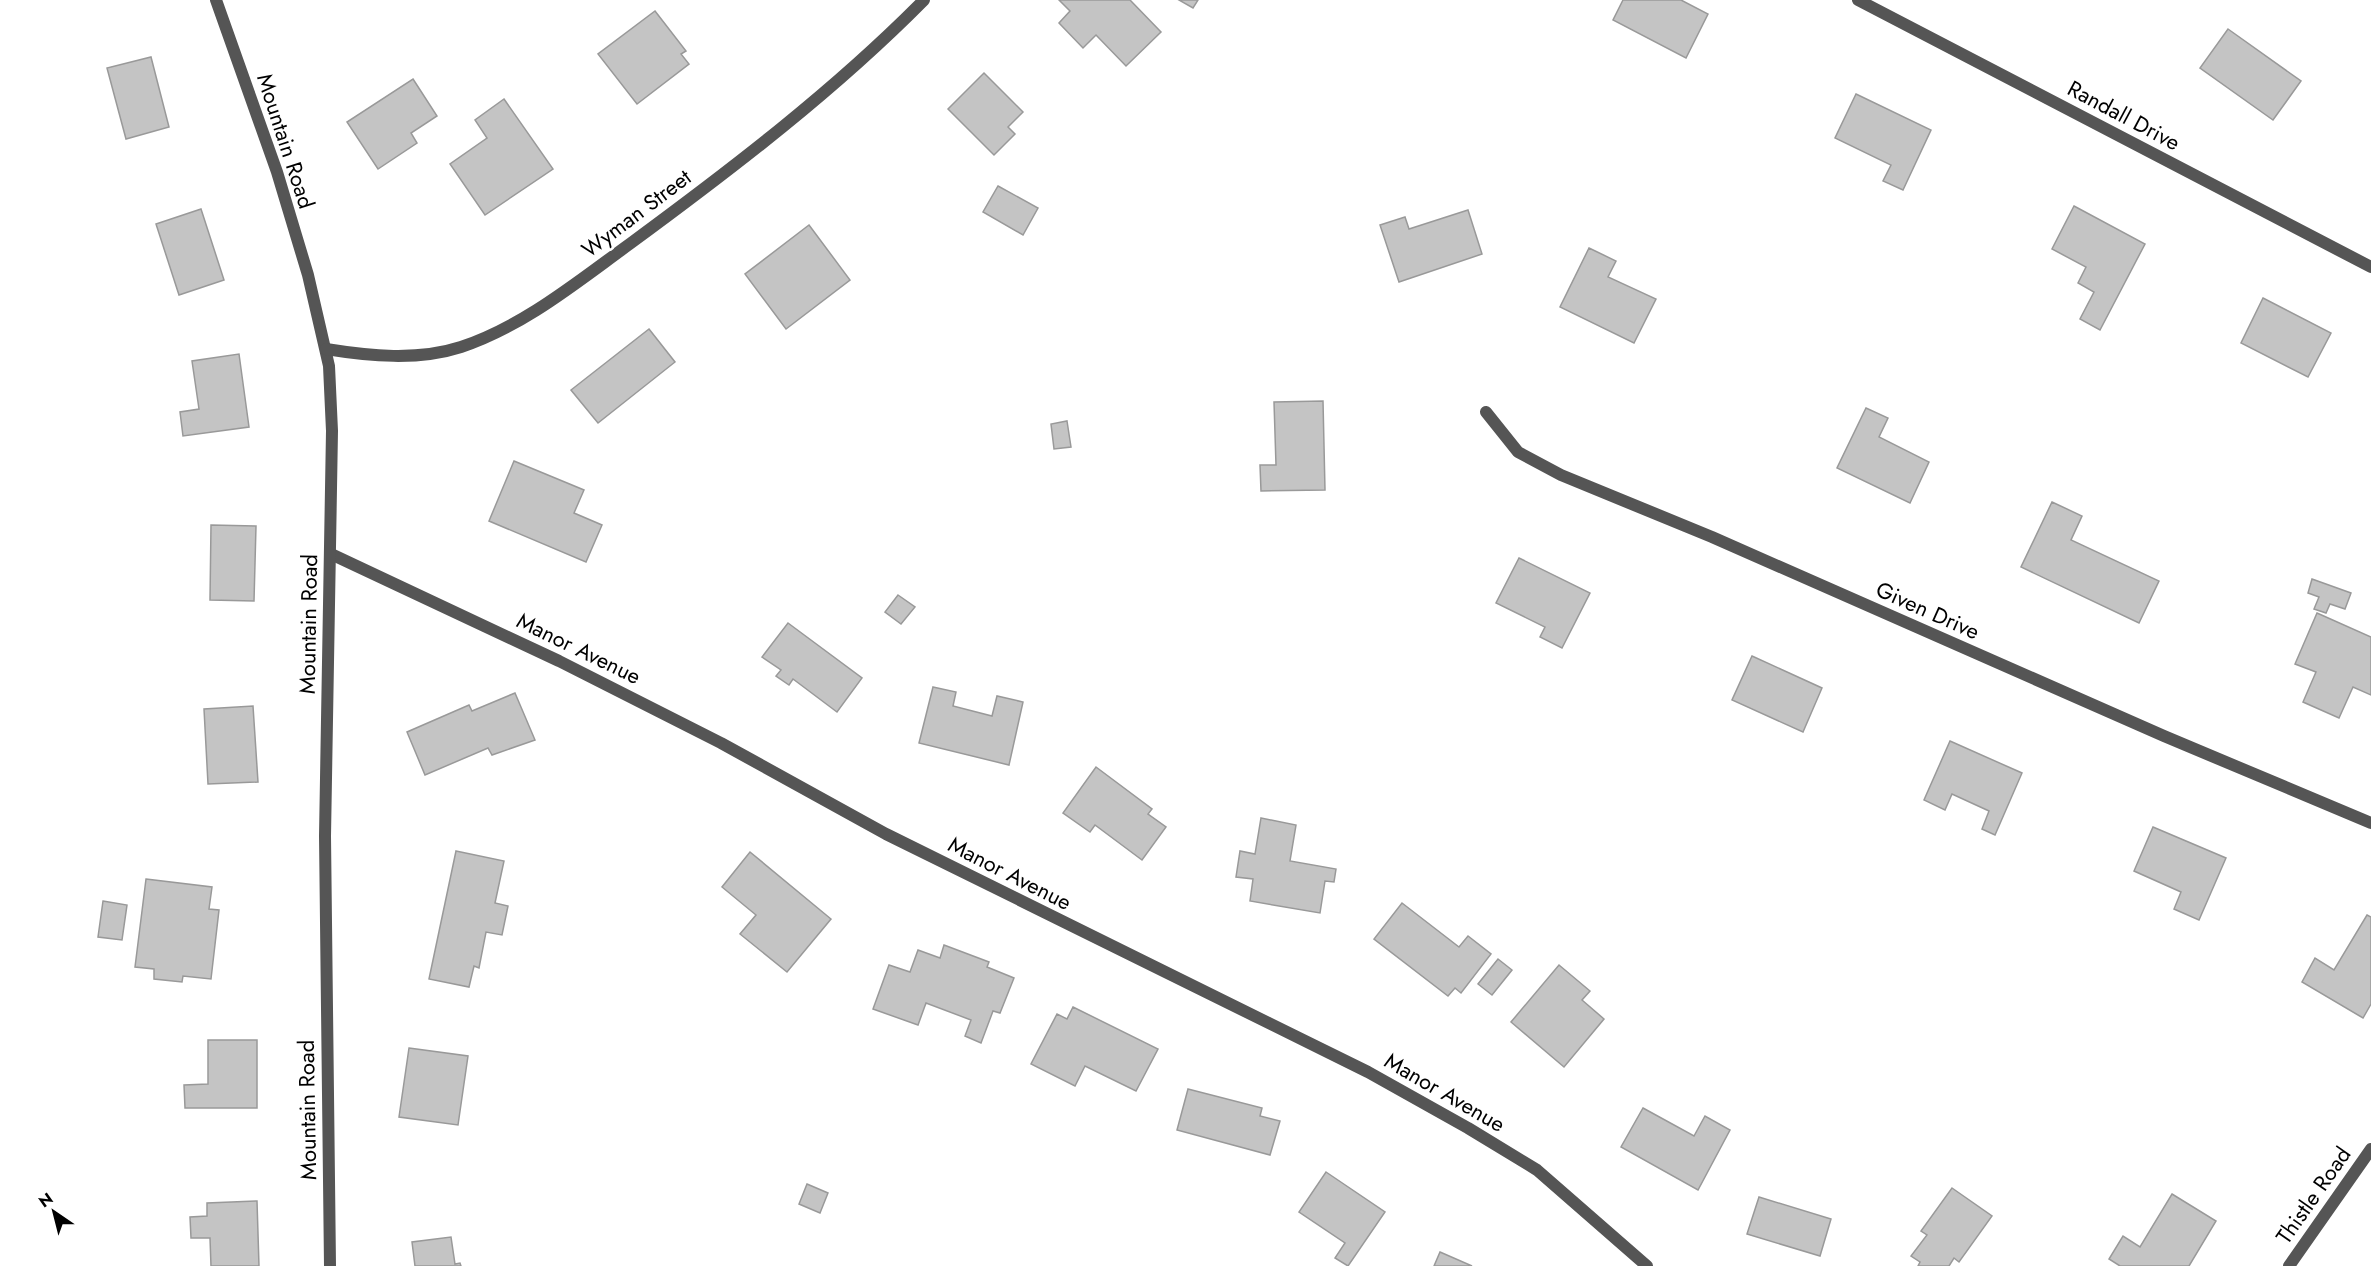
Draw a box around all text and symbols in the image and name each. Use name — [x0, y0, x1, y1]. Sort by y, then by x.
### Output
street label: Mountain Road — [249, 69, 323, 213]
street label: Randall Drive — [2062, 72, 2186, 158]
street label: Wyman Street — [575, 161, 698, 265]
street label: Mountain Road — [291, 554, 325, 694]
street label: Given Drive — [1871, 573, 1985, 647]
street label: Manor Avenue — [511, 604, 647, 692]
street label: Manor Avenue — [943, 828, 1077, 918]
street label: Mountain Road — [290, 1040, 324, 1180]
street label: Manor Avenue — [1379, 1044, 1511, 1140]
street label: Thistle Road — [2268, 1140, 2358, 1250]
north arrow — [24, 1182, 84, 1242]
text: N — [34, 1187, 57, 1213]

